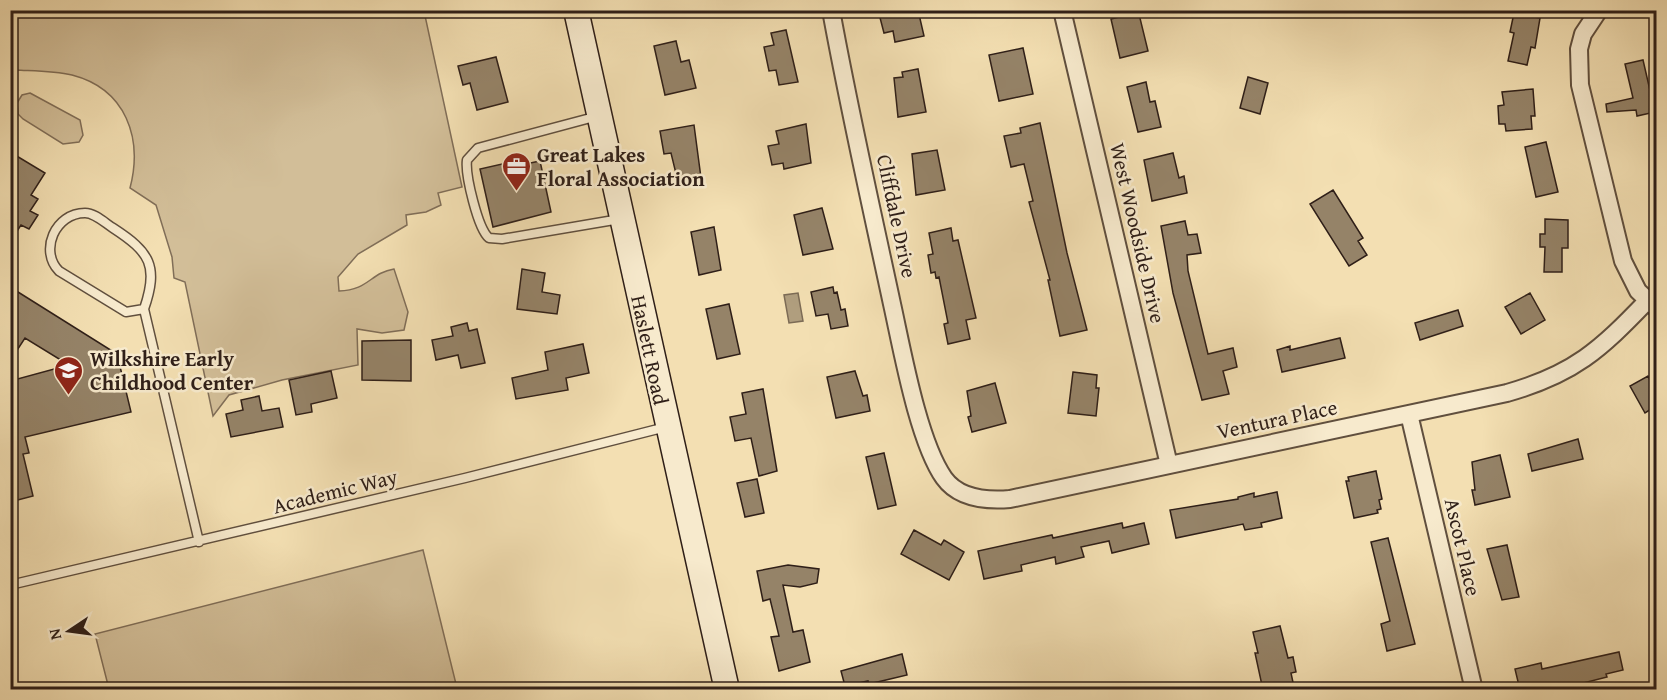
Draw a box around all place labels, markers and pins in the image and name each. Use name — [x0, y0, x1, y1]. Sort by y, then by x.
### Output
place label: Great Lakes Floral Association — [537, 139, 705, 194]
office icon: Great Lakes Floral Association — [500, 150, 532, 192]
place label: Wilkshire Early Childhood Center — [90, 343, 254, 398]
school or university icon: Wilkshire Early Childhood Center — [53, 354, 85, 396]

